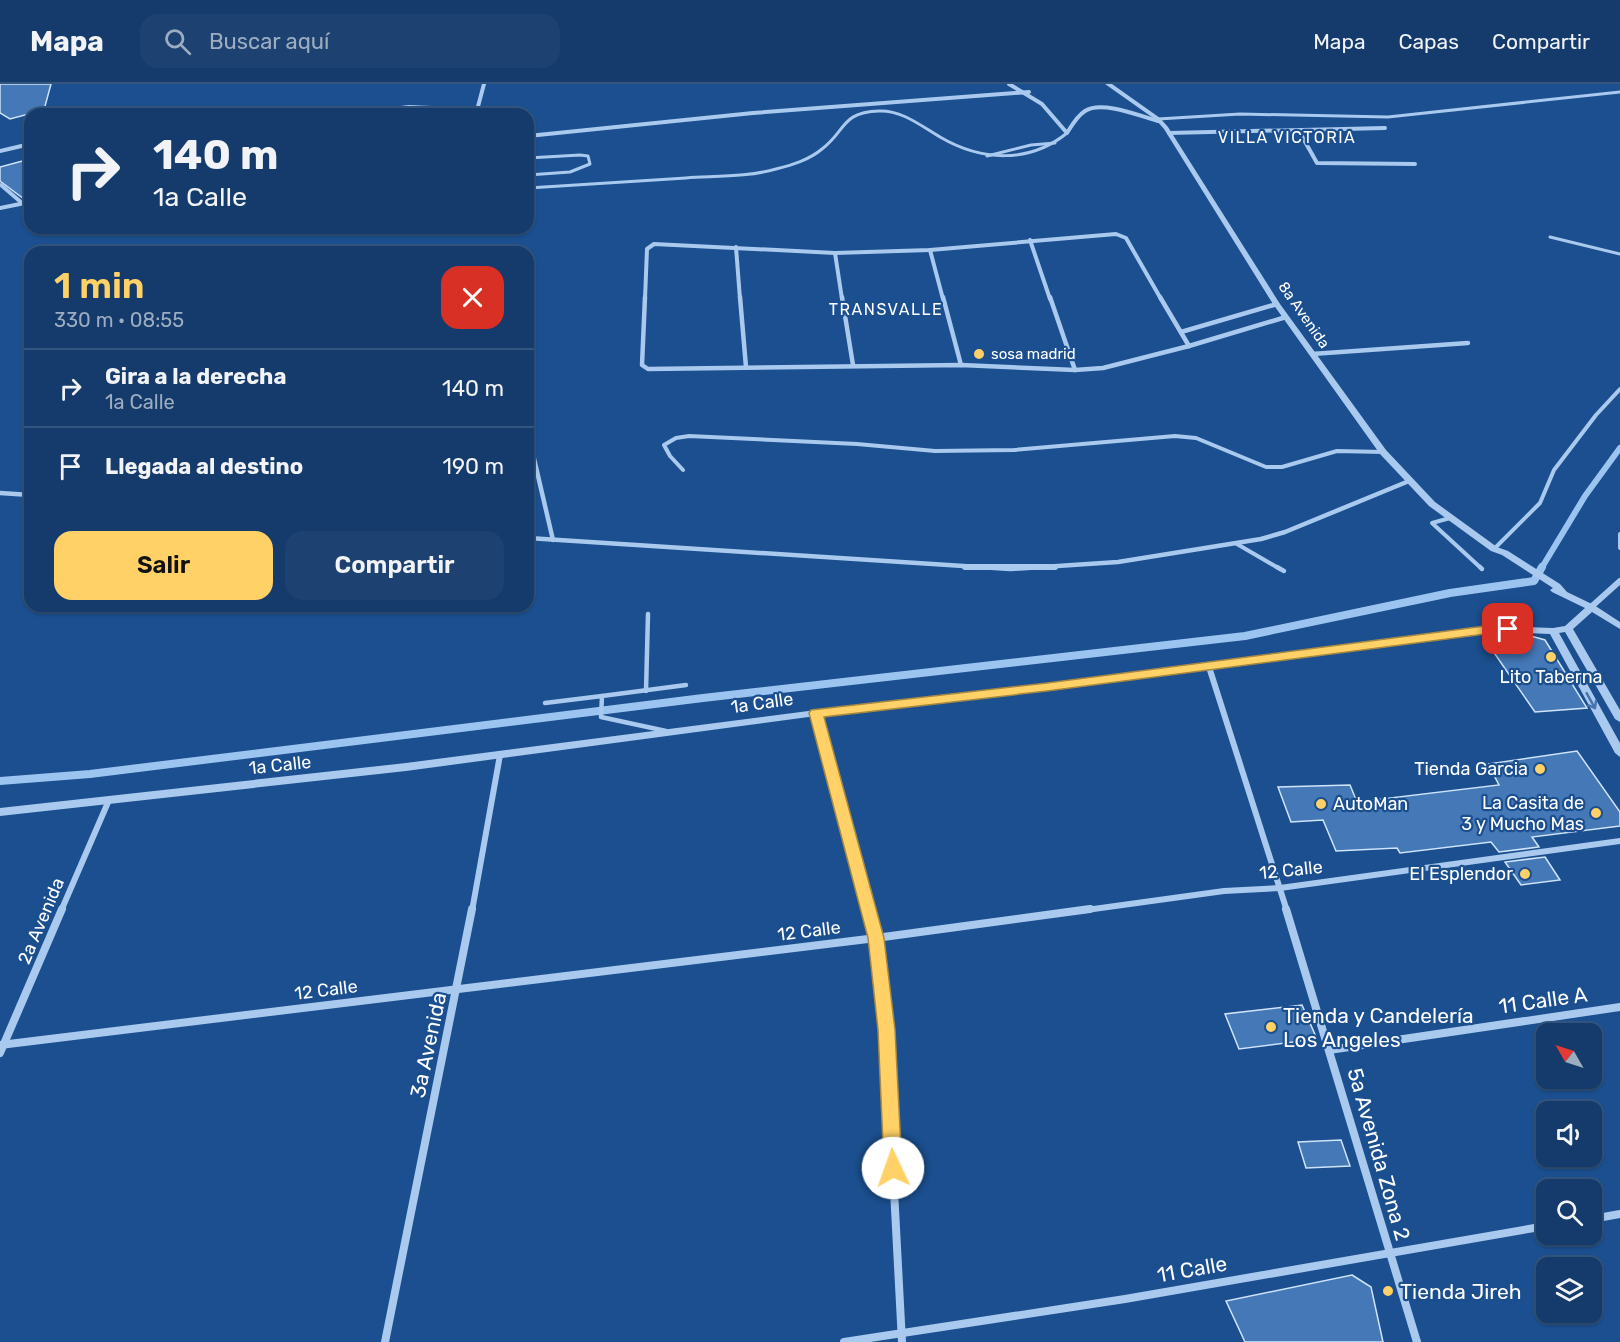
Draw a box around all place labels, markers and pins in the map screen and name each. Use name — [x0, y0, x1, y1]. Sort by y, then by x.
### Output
place label: sosa madrid — [991, 345, 1076, 363]
marker: sosa madrid — [972, 347, 986, 361]
pin — [1482, 603, 1533, 654]
marker: Lito Taberna — [1544, 650, 1558, 664]
place label: Lito Taberna — [1500, 666, 1603, 688]
place label: Tienda Garcia — [1414, 758, 1528, 780]
marker: Tienda Garcia — [1533, 762, 1547, 776]
place label: La Casita de 3 y Mucho Mas — [1461, 792, 1584, 835]
place label: AutoMan — [1333, 793, 1408, 815]
marker: AutoMan — [1314, 797, 1328, 811]
marker: La Casita de 3 y Mucho Mas — [1589, 806, 1603, 820]
place label: El Esplendor — [1409, 863, 1513, 885]
marker: El Esplendor — [1518, 867, 1532, 881]
place label: Tienda y Candelería Los Angeles — [1283, 1003, 1474, 1052]
marker: Tienda y Candelería Los Angeles — [1264, 1020, 1278, 1034]
place label: Tienda Jireh — [1400, 1279, 1522, 1304]
marker: Tienda Jireh — [1381, 1284, 1395, 1298]

